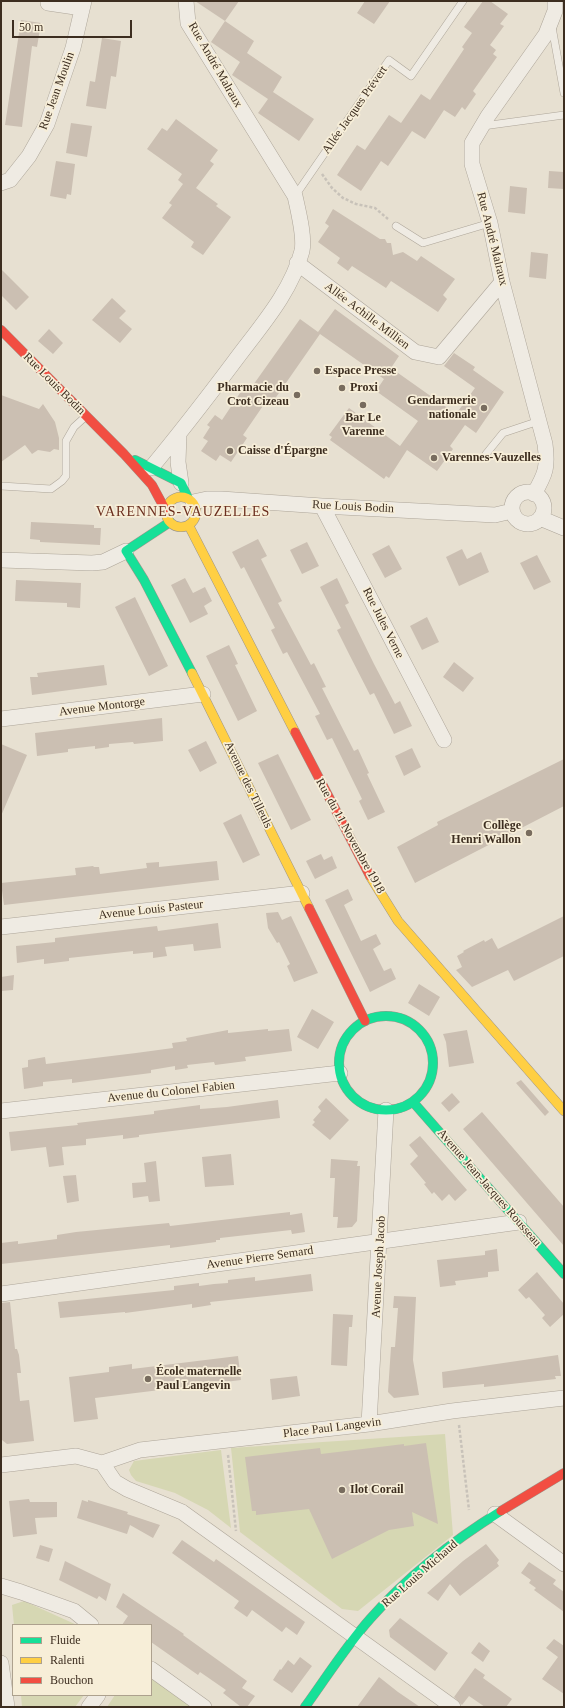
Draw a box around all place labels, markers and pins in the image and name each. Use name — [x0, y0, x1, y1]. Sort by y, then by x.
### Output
place label: Espace Presse — [325, 364, 396, 378]
marker: Espace Presse — [312, 366, 322, 376]
place label: Pharmacie du Crot Cizeau — [217, 381, 289, 409]
place label: Proxi — [350, 381, 378, 395]
marker: Proxi — [337, 383, 347, 393]
marker: Pharmacie du Crot Cizeau — [292, 390, 302, 400]
place label: Gendarmerie nationale — [407, 394, 476, 422]
marker: Bar Le Varenne — [358, 400, 368, 410]
marker: Gendarmerie nationale — [479, 403, 489, 413]
place label: Bar Le Varenne — [342, 411, 384, 439]
place label: Caisse d'Épargne — [238, 444, 328, 458]
marker: Caisse d'Épargne — [225, 446, 235, 456]
place label: Varennes-Vauzelles — [442, 451, 541, 465]
marker: Varennes-Vauzelles — [429, 453, 439, 463]
place label: Collège Henri Wallon — [451, 819, 521, 847]
marker: Collège Henri Wallon — [524, 828, 534, 838]
place label: École maternelle Paul Langevin — [156, 1365, 242, 1393]
marker: École maternelle Paul Langevin — [143, 1374, 153, 1384]
place label: Ilot Corail — [350, 1483, 404, 1497]
marker: Ilot Corail — [337, 1485, 347, 1495]

